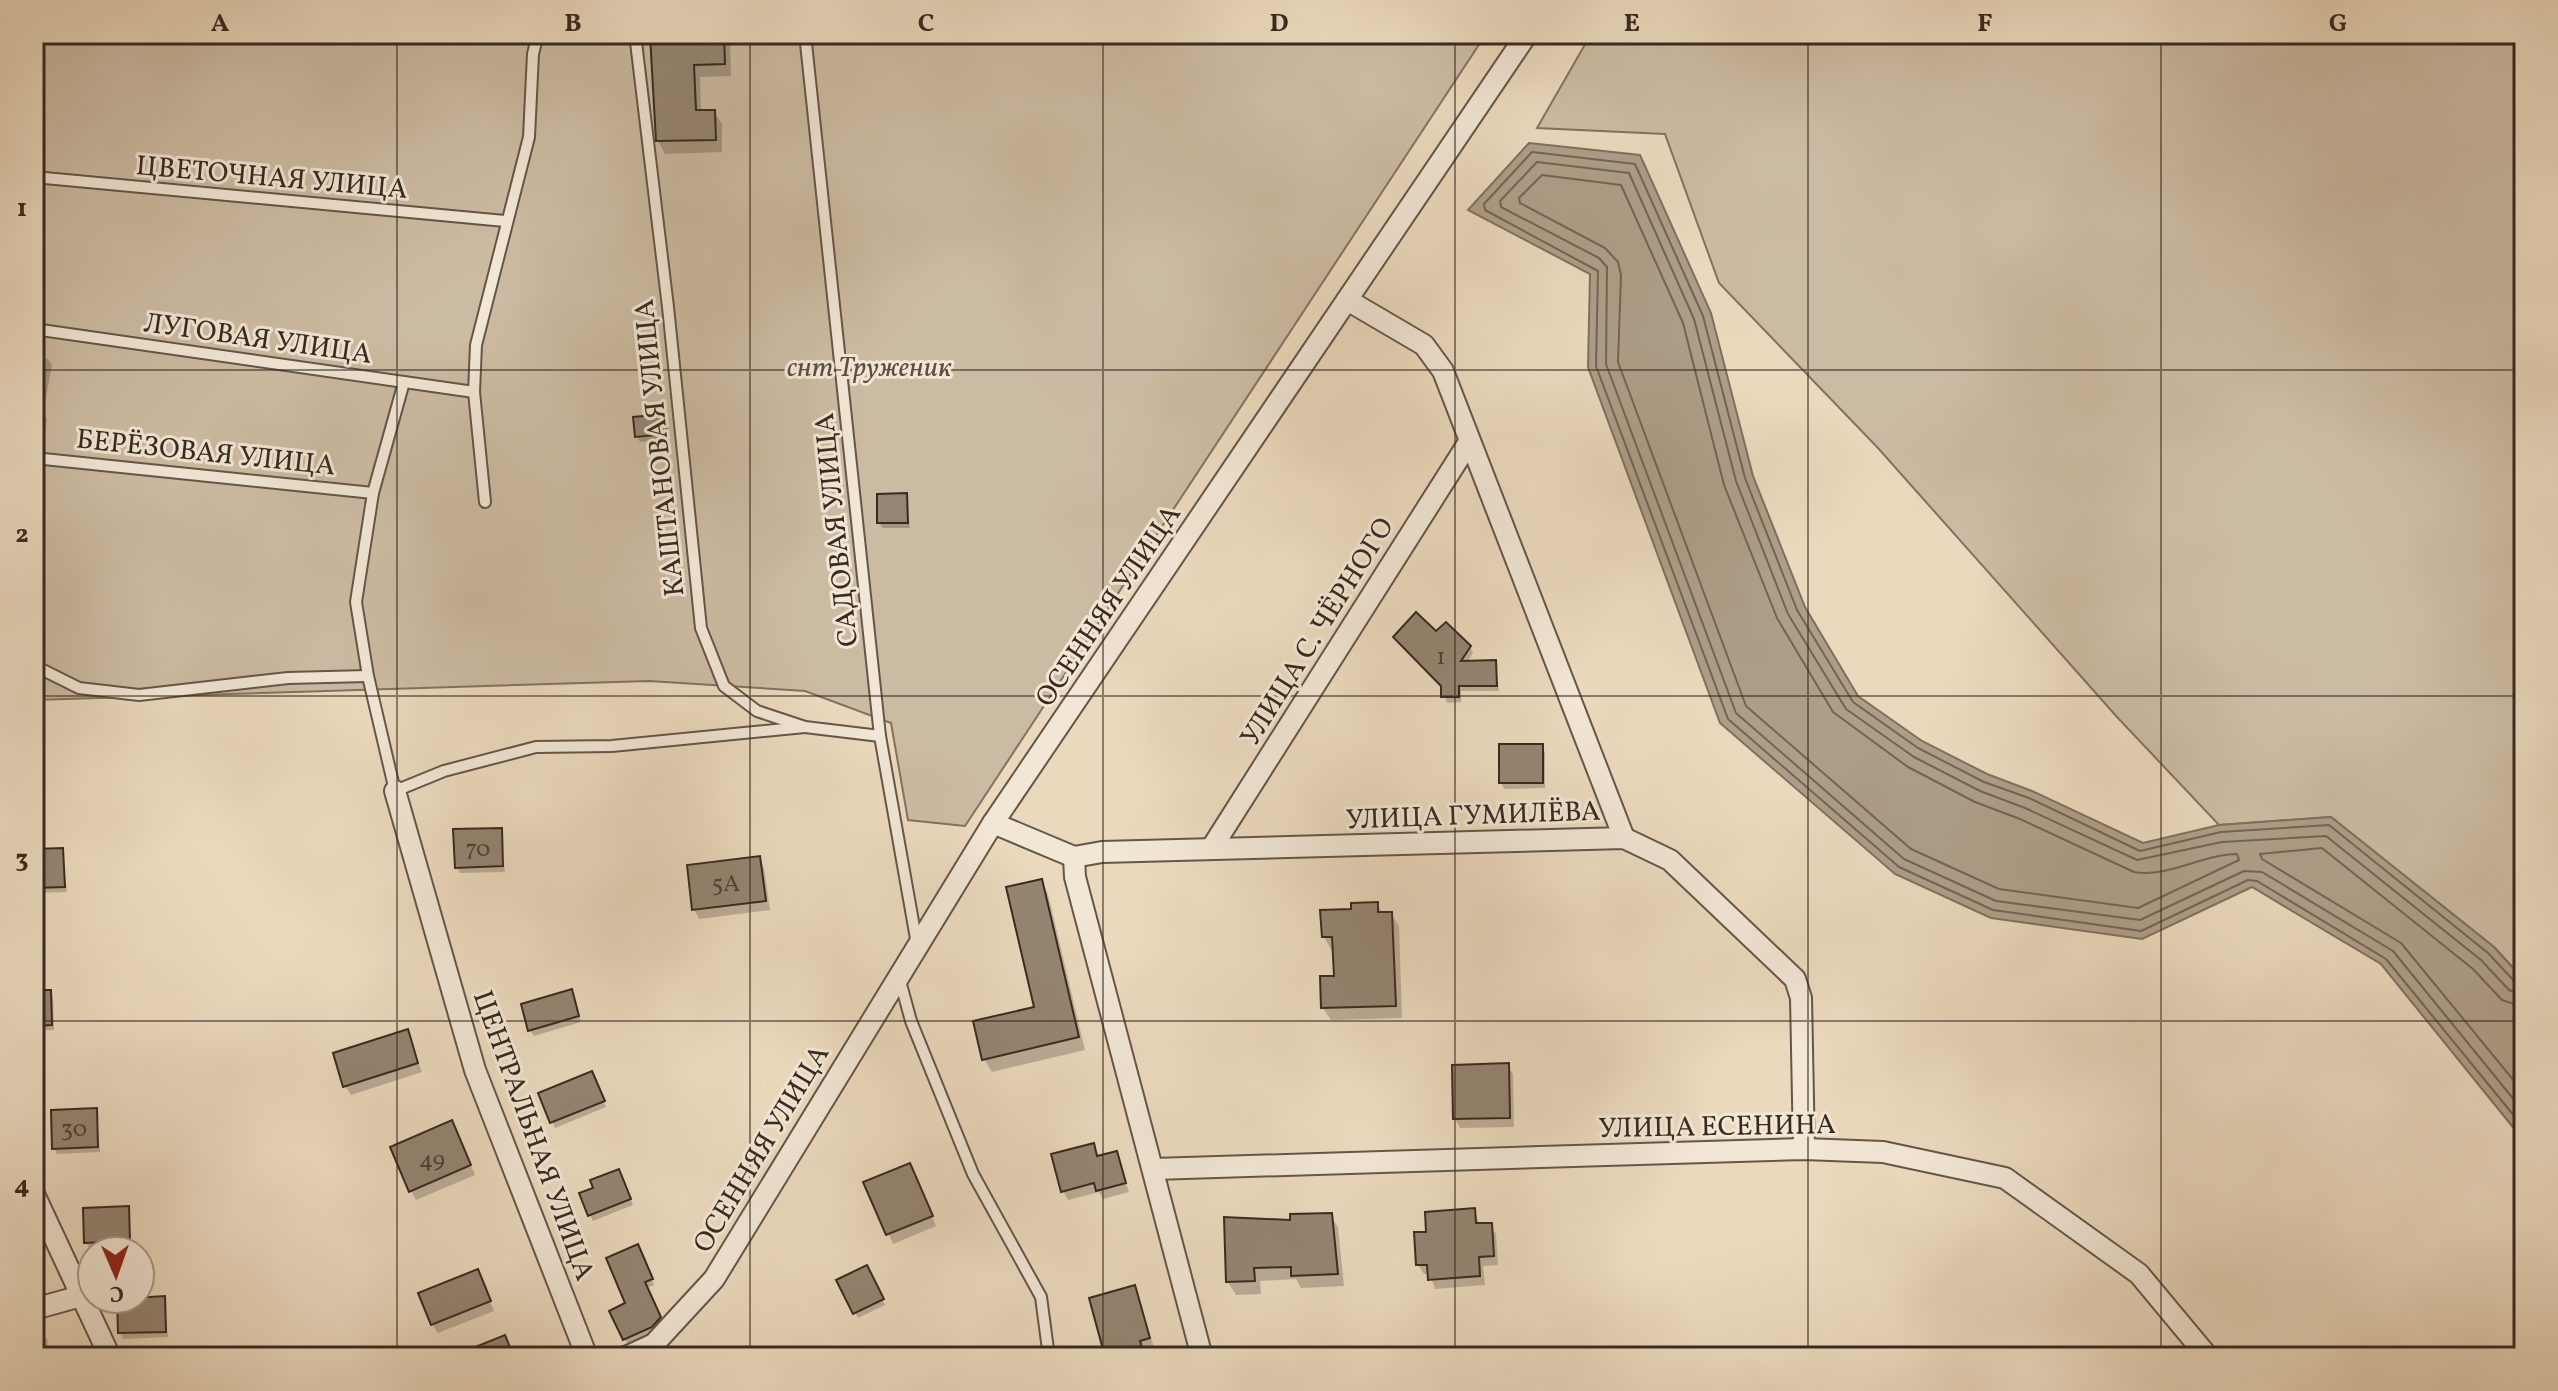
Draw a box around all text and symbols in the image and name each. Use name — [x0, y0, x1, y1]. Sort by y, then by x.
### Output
text: A — [211, 6, 230, 42]
text: B — [564, 6, 582, 42]
text: C — [918, 6, 934, 42]
text: D — [1269, 6, 1289, 42]
text: E — [1624, 6, 1640, 42]
text: F — [1977, 6, 1993, 42]
text: G — [2329, 6, 2347, 42]
street label: ЦВЕТОЧНАЯ УЛИЦА — [134, 147, 410, 210]
text: 1 — [17, 191, 27, 227]
street label: КАШТАНОВАЯ УЛИЦА — [625, 297, 695, 598]
street label: ЛУГОВАЯ УЛИЦА — [141, 304, 374, 375]
park label: снт Труженик — [787, 349, 952, 388]
street label: САДОВАЯ УЛИЦА — [806, 411, 869, 649]
street label: БЕРЁЗОВАЯ УЛИЦА — [74, 420, 338, 487]
street label: ОСЕННЯЯ УЛИЦА — [1027, 497, 1191, 715]
street label: УЛИЦА С. ЧЁРНОГО — [1232, 510, 1404, 754]
text: 2 — [15, 517, 29, 553]
house number: 1 — [1436, 641, 1446, 675]
street label: УЛИЦА ГУМИЛЁВА — [1345, 793, 1601, 840]
house number: 70 — [465, 833, 491, 867]
text: 3 — [15, 842, 29, 878]
house number: 5А — [712, 868, 740, 902]
street label: ЦЕНТРАЛЬНАЯ УЛИЦА — [462, 985, 603, 1287]
street label: ОСЕННЯЯ УЛИЦА — [685, 1038, 840, 1261]
street label: УЛИЦА ЕСЕНИНА — [1598, 1106, 1836, 1149]
house number: 30 — [61, 1113, 87, 1147]
house number: 49 — [419, 1144, 445, 1178]
text: 4 — [14, 1168, 30, 1204]
north arrow — [76, 1235, 156, 1315]
text: С — [109, 1277, 124, 1308]

